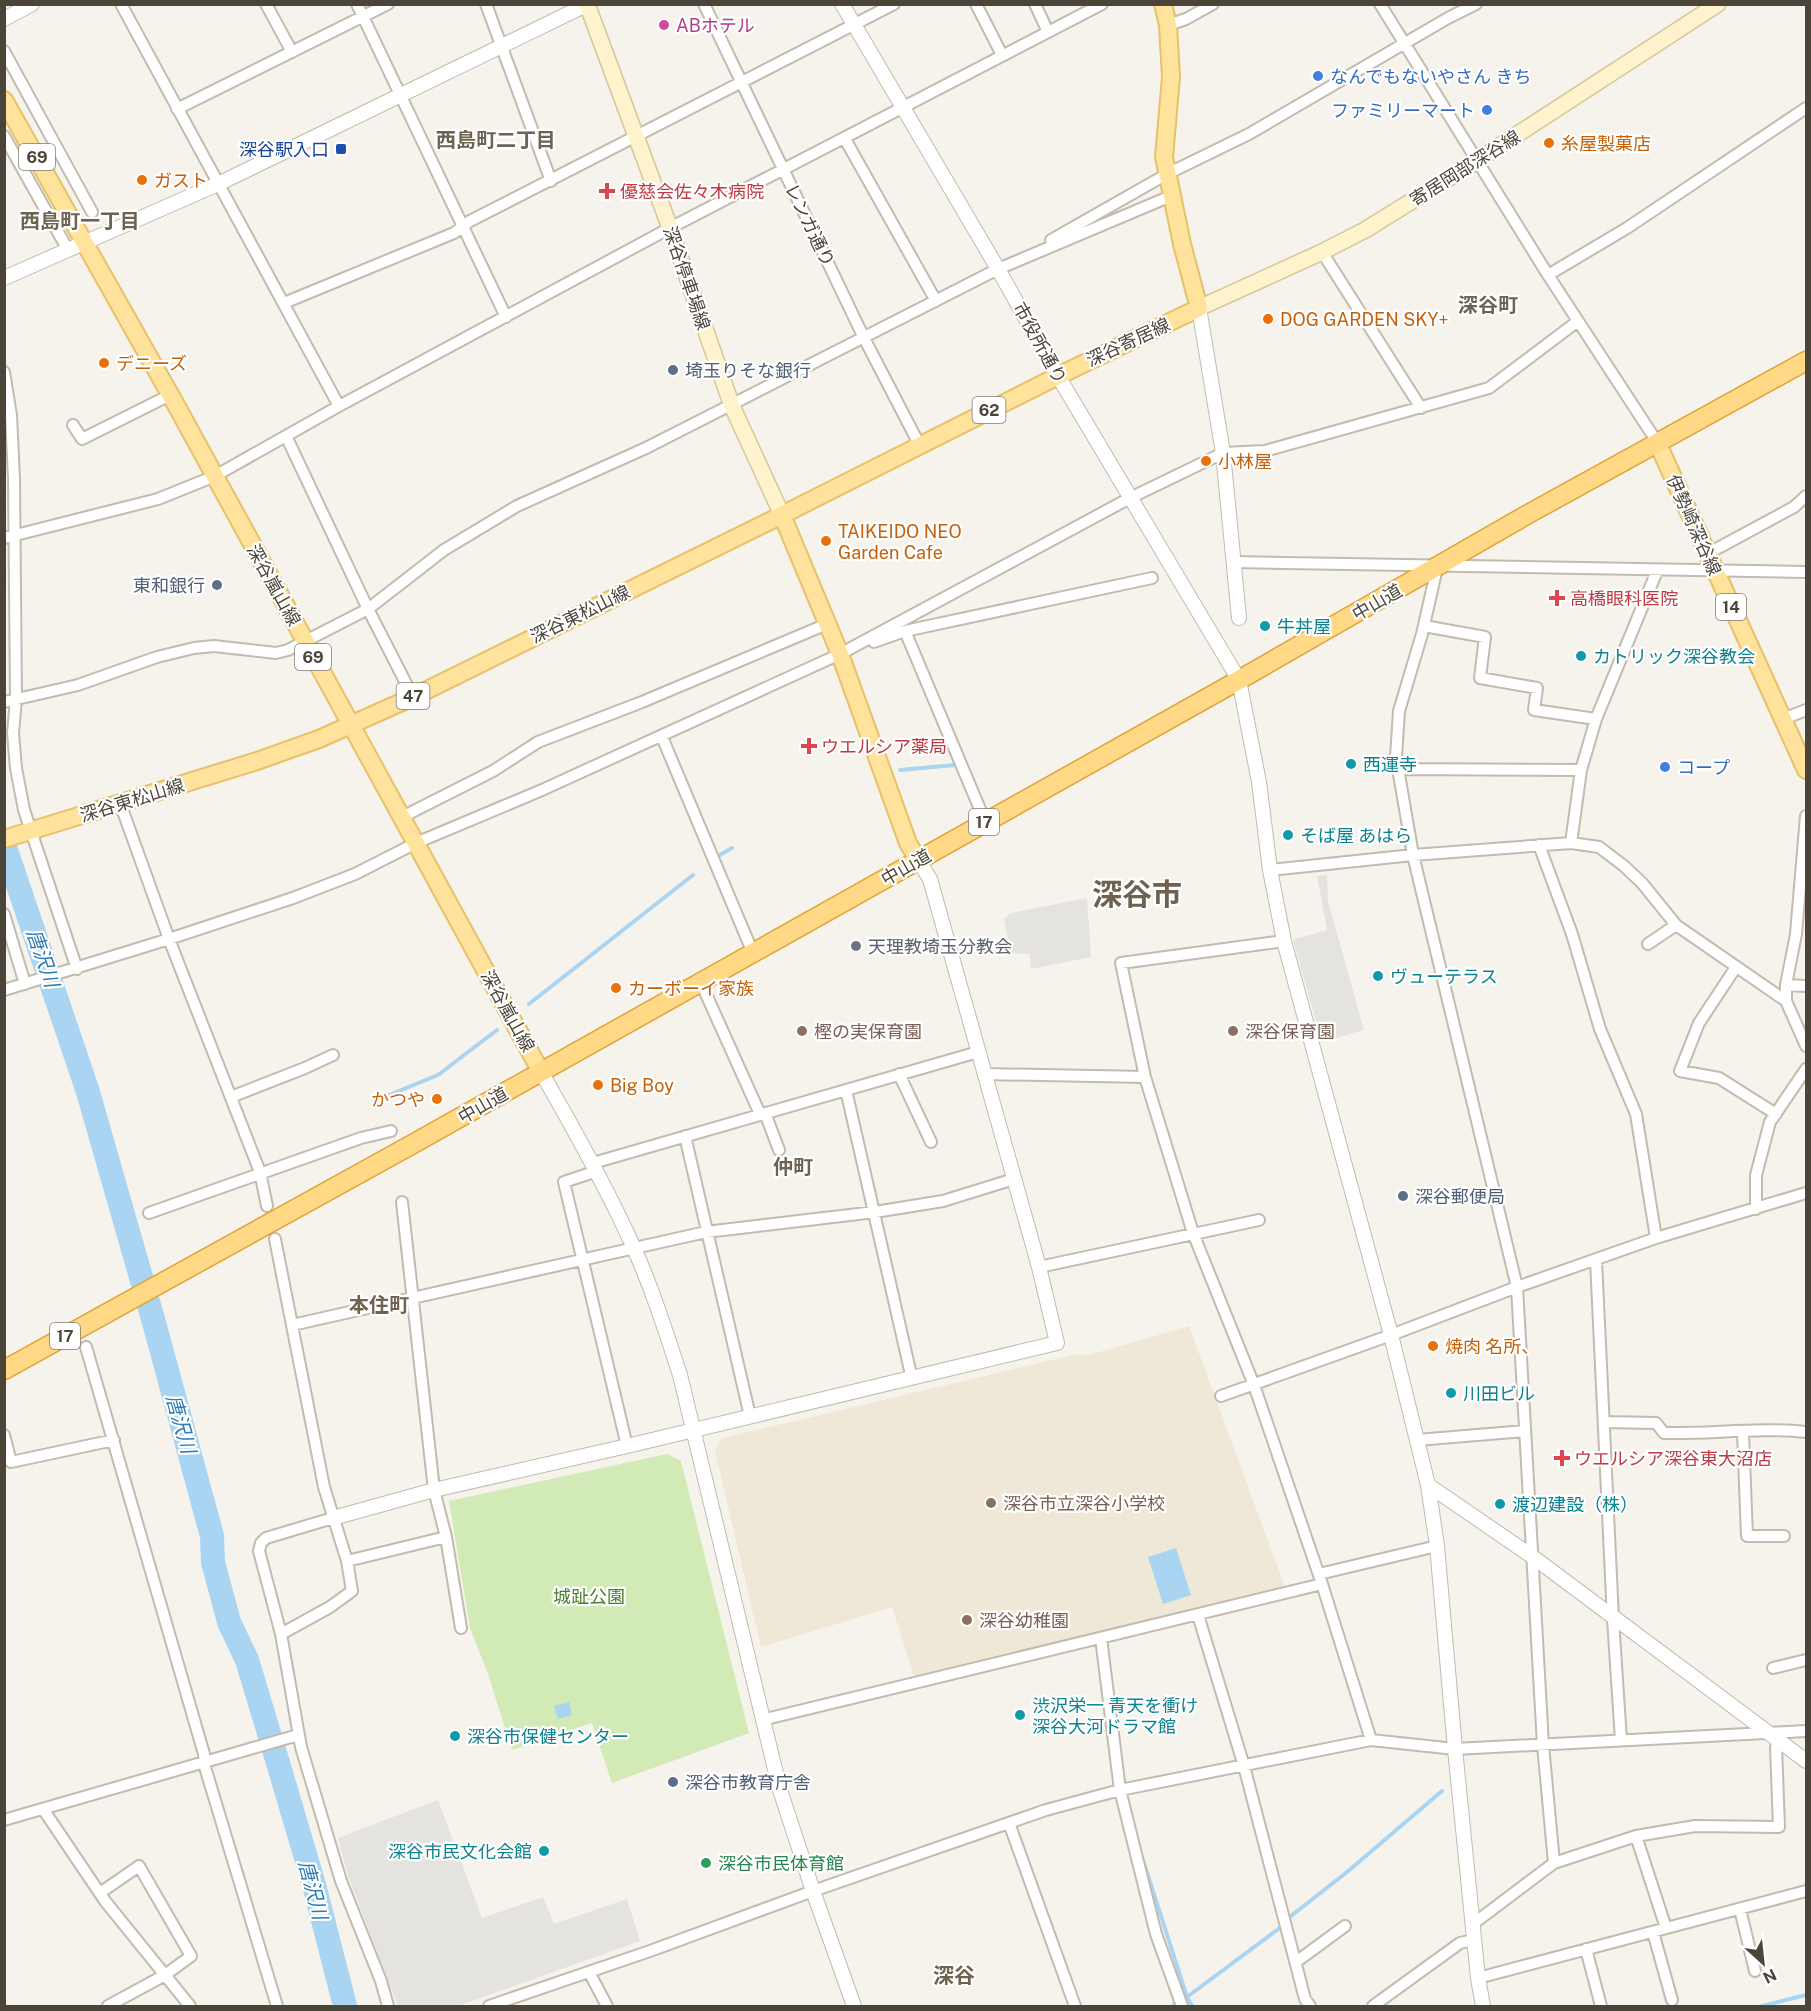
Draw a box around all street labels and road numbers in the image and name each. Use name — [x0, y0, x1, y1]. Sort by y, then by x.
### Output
street label: 寄居岡部深谷線 — [1406, 126, 1524, 210]
road number: 69 — [19, 144, 55, 170]
street label: レンガ通り — [781, 180, 839, 270]
street label: 深谷停車場線 — [659, 224, 715, 332]
street label: 市役所通り — [1009, 299, 1071, 387]
street label: 深谷寄居線 — [1083, 313, 1173, 371]
road number: 62 — [972, 397, 1006, 423]
street label: 伊勢崎深谷線 — [1662, 471, 1726, 579]
street label: 深谷嵐山線 — [243, 541, 305, 629]
street label: 中山道 — [1348, 579, 1406, 625]
street label: 深谷東松山線 — [527, 581, 633, 647]
road number: 14 — [1716, 594, 1746, 620]
road number: 69 — [295, 644, 331, 670]
road number: 47 — [396, 683, 430, 709]
street label: 深谷東松山線 — [77, 774, 187, 826]
road number: 17 — [969, 809, 999, 835]
street label: 中山道 — [877, 844, 935, 890]
street label: 深谷嵐山線 — [477, 967, 539, 1055]
street label: 中山道 — [454, 1082, 512, 1128]
road number: 17 — [50, 1323, 80, 1349]

